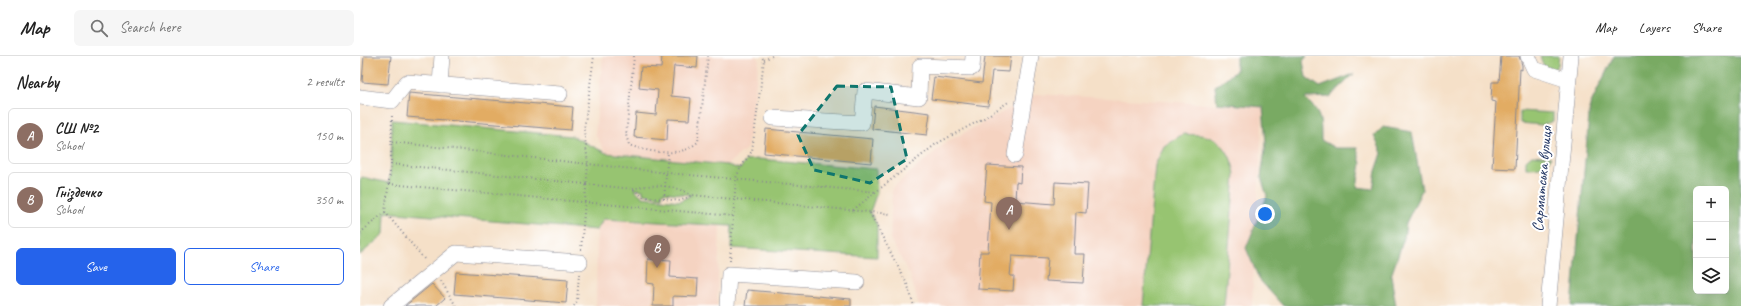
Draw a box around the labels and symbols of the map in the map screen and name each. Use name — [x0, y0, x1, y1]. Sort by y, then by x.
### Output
street label: Сарматська вулиця — [1527, 124, 1557, 233]
pin: A — [996, 197, 1022, 230]
your location — [1255, 204, 1275, 224]
pin: B — [644, 235, 670, 268]

